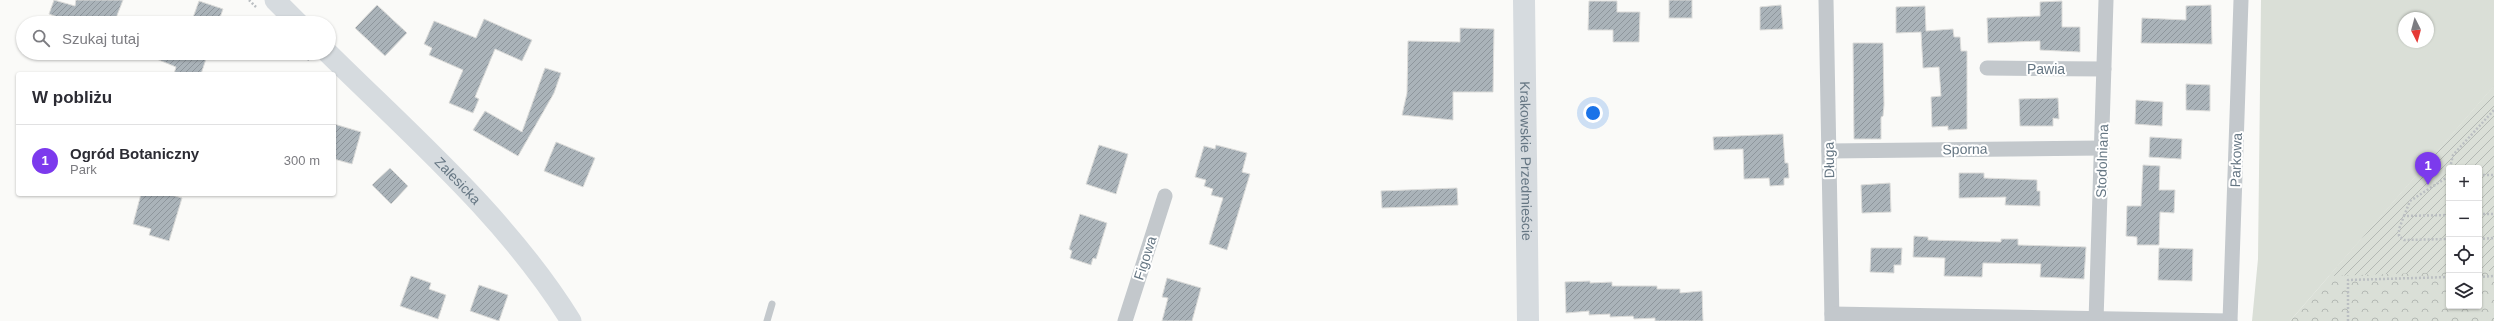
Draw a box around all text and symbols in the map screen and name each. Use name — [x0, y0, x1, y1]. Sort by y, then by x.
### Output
north arrow — [2398, 12, 2434, 48]
search box — [16, 16, 336, 60]
icon: search — [30, 27, 52, 49]
text: Szukaj tutaj — [62, 30, 140, 47]
street label: Pawia — [2027, 61, 2065, 77]
street label: Krakowskie Przedmieście — [1517, 81, 1535, 241]
text: W pobliżu — [32, 88, 112, 107]
your location — [1583, 103, 1603, 123]
street label: Stodolniana — [2093, 124, 2111, 198]
street label: Parkowa — [2227, 132, 2245, 187]
street label: Długa — [1821, 141, 1837, 178]
street label: Sporna — [1942, 141, 1988, 157]
text: Ogród Botaniczny — [70, 145, 199, 162]
pin: 1 — [2415, 152, 2441, 185]
text: 1 — [41, 153, 49, 168]
text: 300 m — [284, 153, 320, 168]
street label: Zalesicka — [432, 154, 484, 208]
text: Park — [70, 162, 97, 177]
map controls — [2446, 165, 2482, 309]
button: + — [2446, 165, 2482, 201]
button: − — [2446, 201, 2482, 237]
street label: Figowa — [1130, 234, 1160, 282]
button: locate — [2446, 237, 2482, 273]
button: layers — [2446, 273, 2482, 309]

